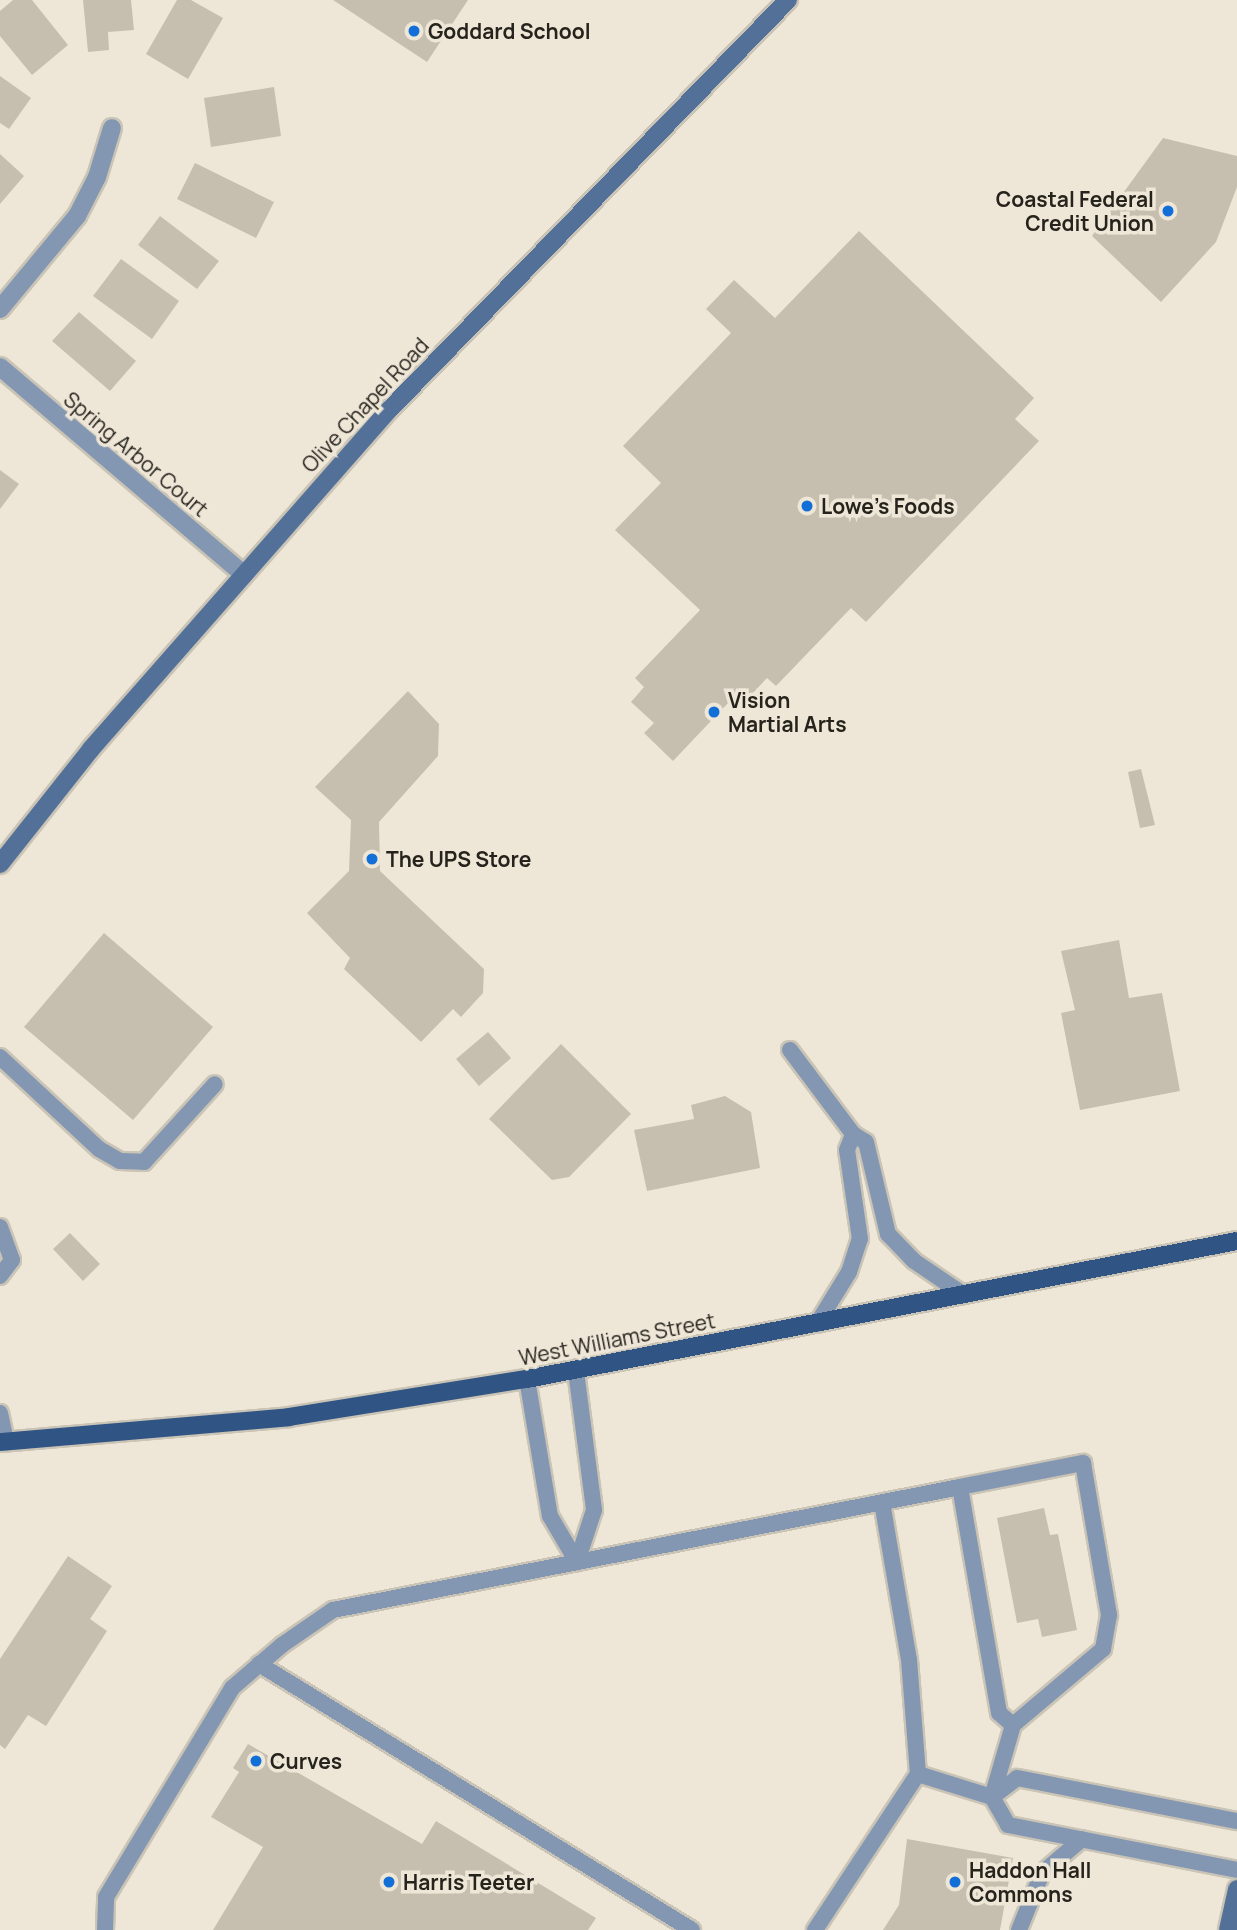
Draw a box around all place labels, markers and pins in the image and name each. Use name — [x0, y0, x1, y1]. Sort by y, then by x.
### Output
place label: Goddard School — [428, 18, 591, 44]
marker: Goddard School — [406, 23, 422, 39]
place label: Coastal Federal Credit Union — [996, 186, 1154, 236]
marker: Coastal Federal Credit Union — [1160, 203, 1176, 219]
place label: Lowe's Foods — [821, 493, 954, 519]
marker: Lowe's Foods — [799, 498, 815, 514]
place label: Vision Martial Arts — [728, 687, 847, 737]
marker: Vision Martial Arts — [706, 704, 722, 720]
place label: The UPS Store — [386, 846, 531, 872]
marker: The UPS Store — [364, 851, 380, 867]
place label: Curves — [270, 1748, 342, 1774]
marker: Curves — [248, 1753, 264, 1769]
place label: Haddon Hall Commons — [969, 1857, 1092, 1907]
place label: Harris Teeter — [403, 1869, 534, 1895]
marker: Harris Teeter — [381, 1874, 397, 1890]
marker: Haddon Hall Commons — [947, 1874, 963, 1890]

